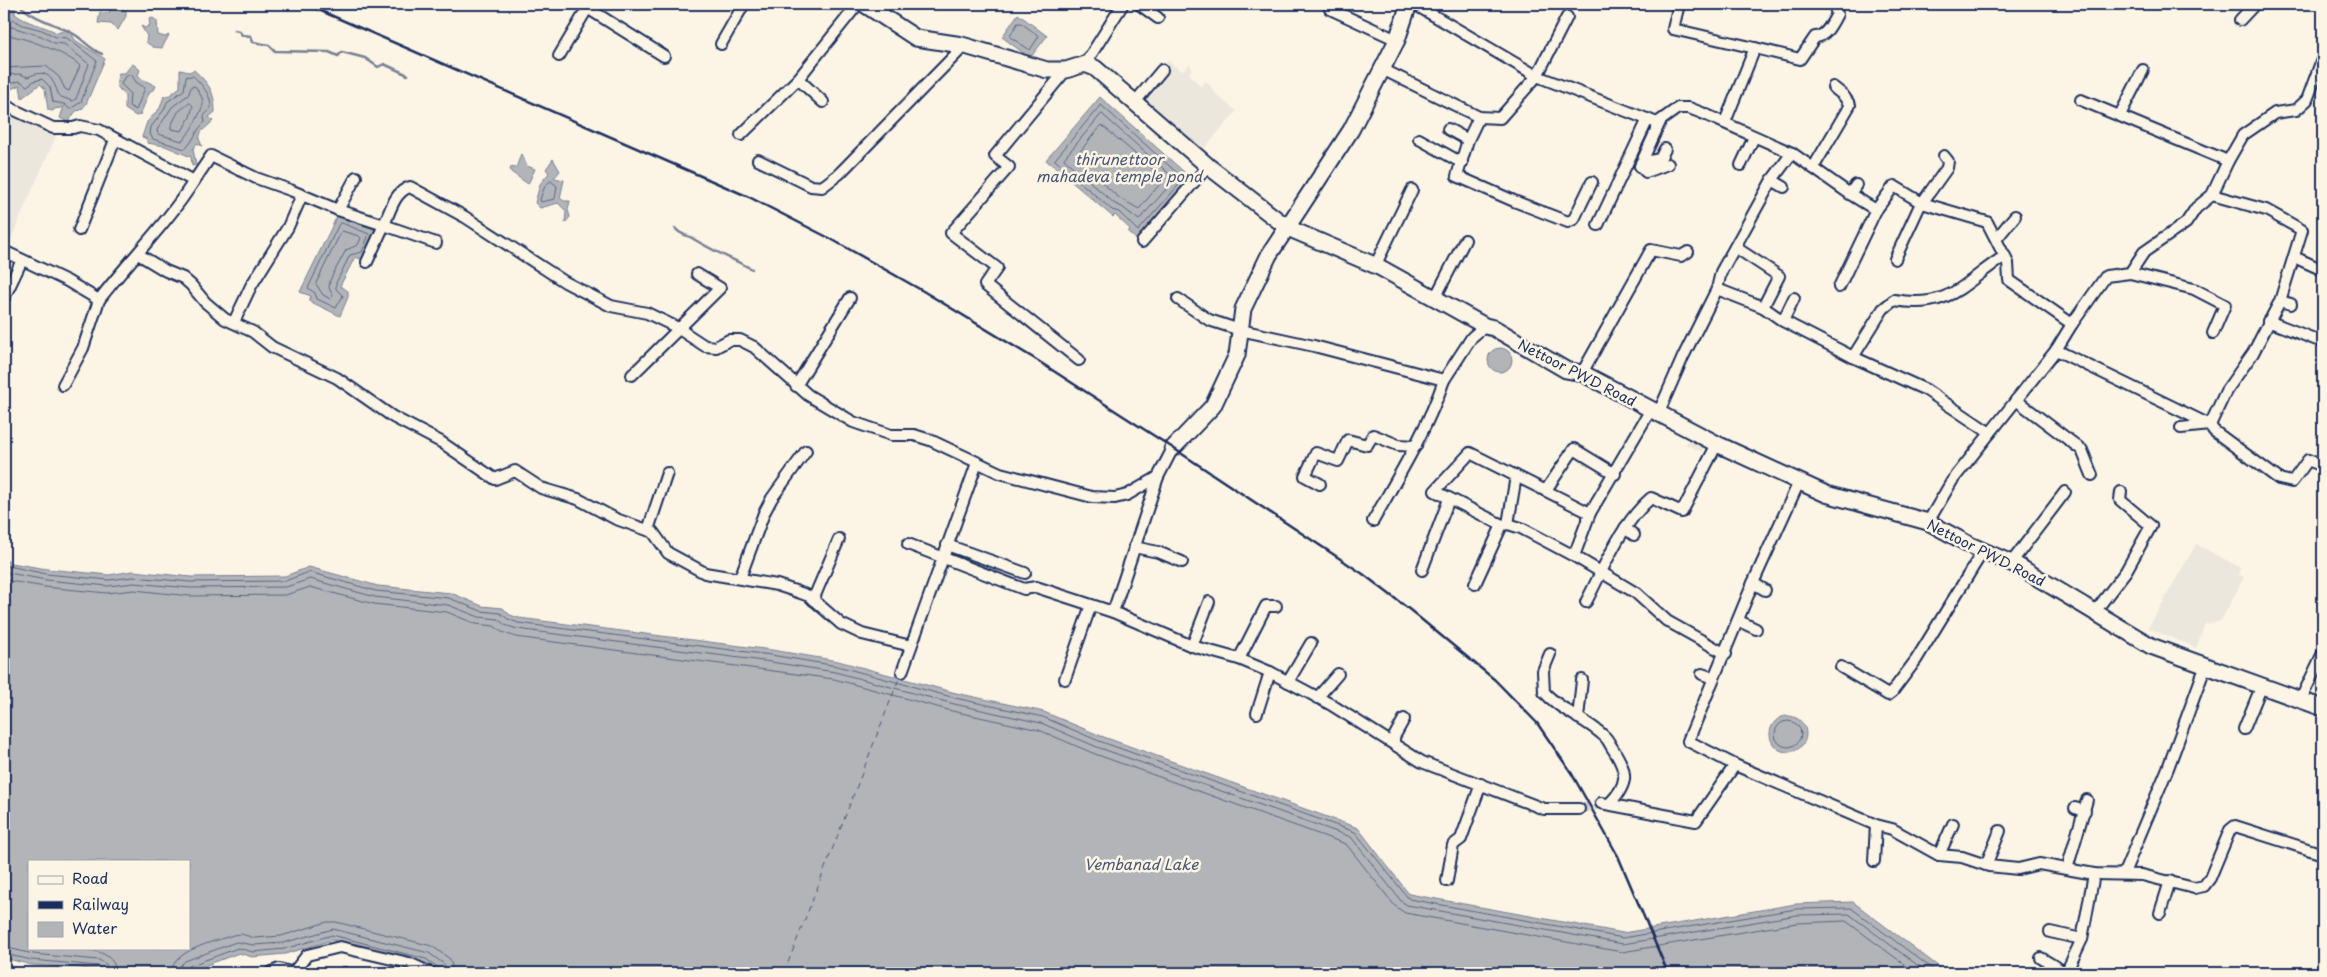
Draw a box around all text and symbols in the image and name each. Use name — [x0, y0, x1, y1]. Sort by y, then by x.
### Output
water label: thirunettoor mahadeva temple pond — [1036, 147, 1204, 187]
street label: Nettoor PWD Road — [1514, 334, 1640, 411]
street label: Nettoor PWD Road — [1923, 514, 2049, 591]
water label: Vembanad Lake — [1084, 852, 1199, 875]
legend — [28, 860, 190, 950]
text: Road — [72, 866, 108, 889]
text: Railway — [72, 892, 129, 915]
text: Water — [72, 916, 117, 939]

